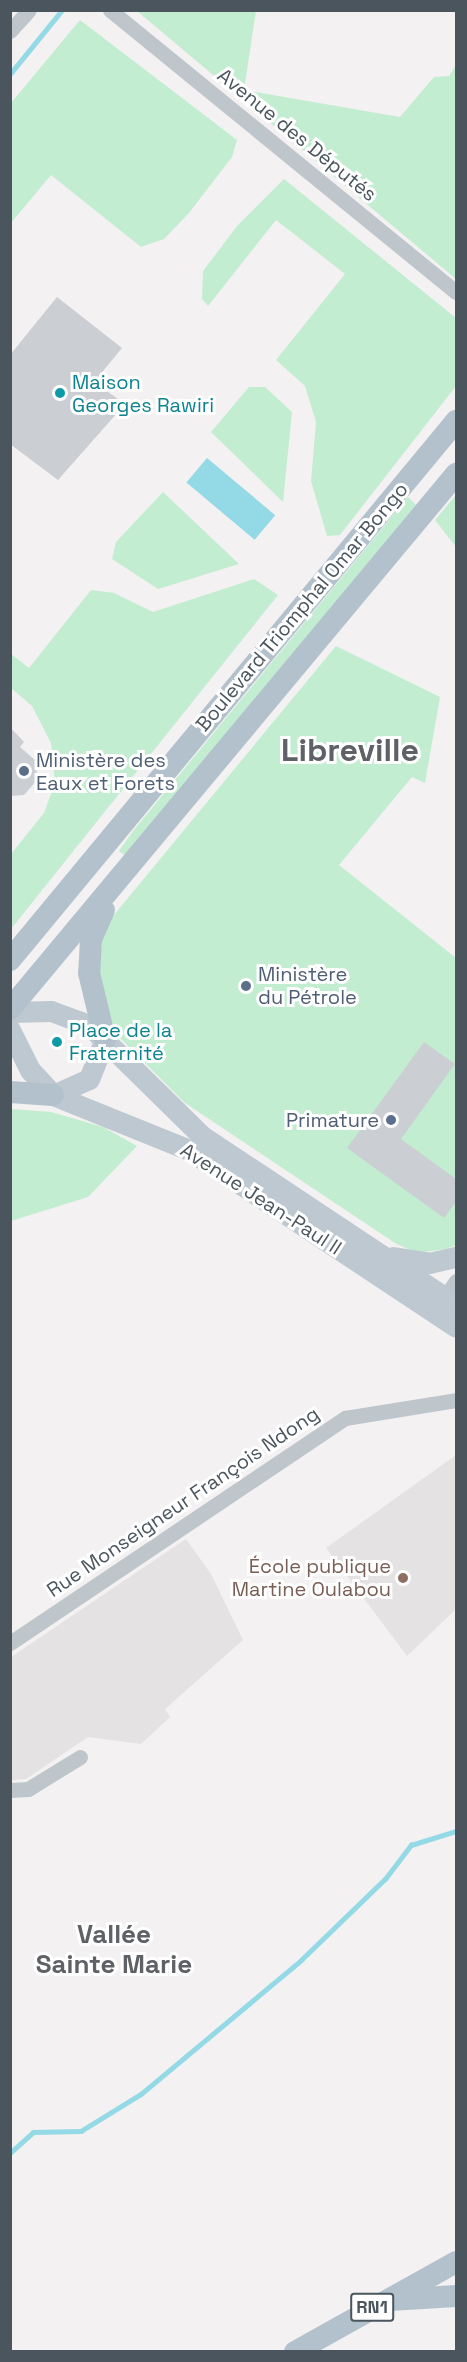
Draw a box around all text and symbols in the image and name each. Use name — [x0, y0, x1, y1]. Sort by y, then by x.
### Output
street label: Avenue des Députés — [213, 63, 381, 207]
place label: Maison Georges Rawiri — [72, 370, 214, 417]
marker: Maison Georges Rawiri — [53, 386, 67, 400]
street label: Boulevard Triomphal Omar Bongo — [191, 477, 413, 737]
district label: Libreville — [281, 731, 419, 769]
place label: Ministère des Eaux et Forets — [36, 748, 175, 795]
marker: Ministère des Eaux et Forets — [17, 764, 31, 778]
place label: Ministère du Pétrole — [258, 963, 357, 1010]
marker: Ministère du Pétrole — [239, 979, 253, 993]
place label: Place de la Fraternité — [69, 1018, 172, 1065]
marker: Place de la Fraternité — [50, 1035, 64, 1049]
place label: Primature — [286, 1108, 379, 1132]
marker: Primature — [384, 1113, 398, 1127]
street label: Avenue Jean-Paul II — [176, 1138, 346, 1260]
street label: Rue Monseigneur François Ndong — [42, 1402, 324, 1602]
place label: École publique Martine Oulabou — [232, 1554, 391, 1601]
marker: École publique Martine Oulabou — [396, 1571, 410, 1585]
district label: Vallée Sainte Marie — [36, 1919, 192, 1980]
road number: RN1 — [350, 2292, 394, 2322]

